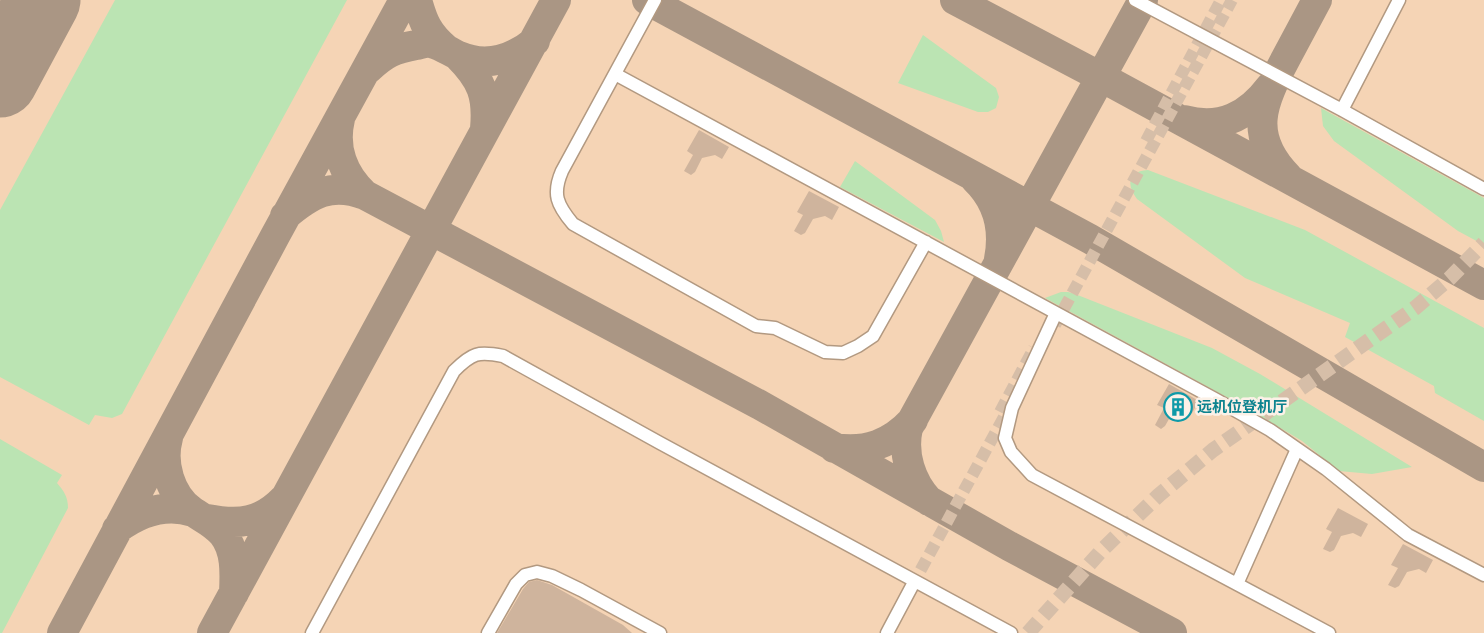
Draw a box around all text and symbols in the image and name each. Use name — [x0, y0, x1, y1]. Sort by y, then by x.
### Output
building icon: 远机位登机厅 — [1163, 392, 1193, 422]
place label: 远机位登机厅 — [1197, 397, 1287, 416]

